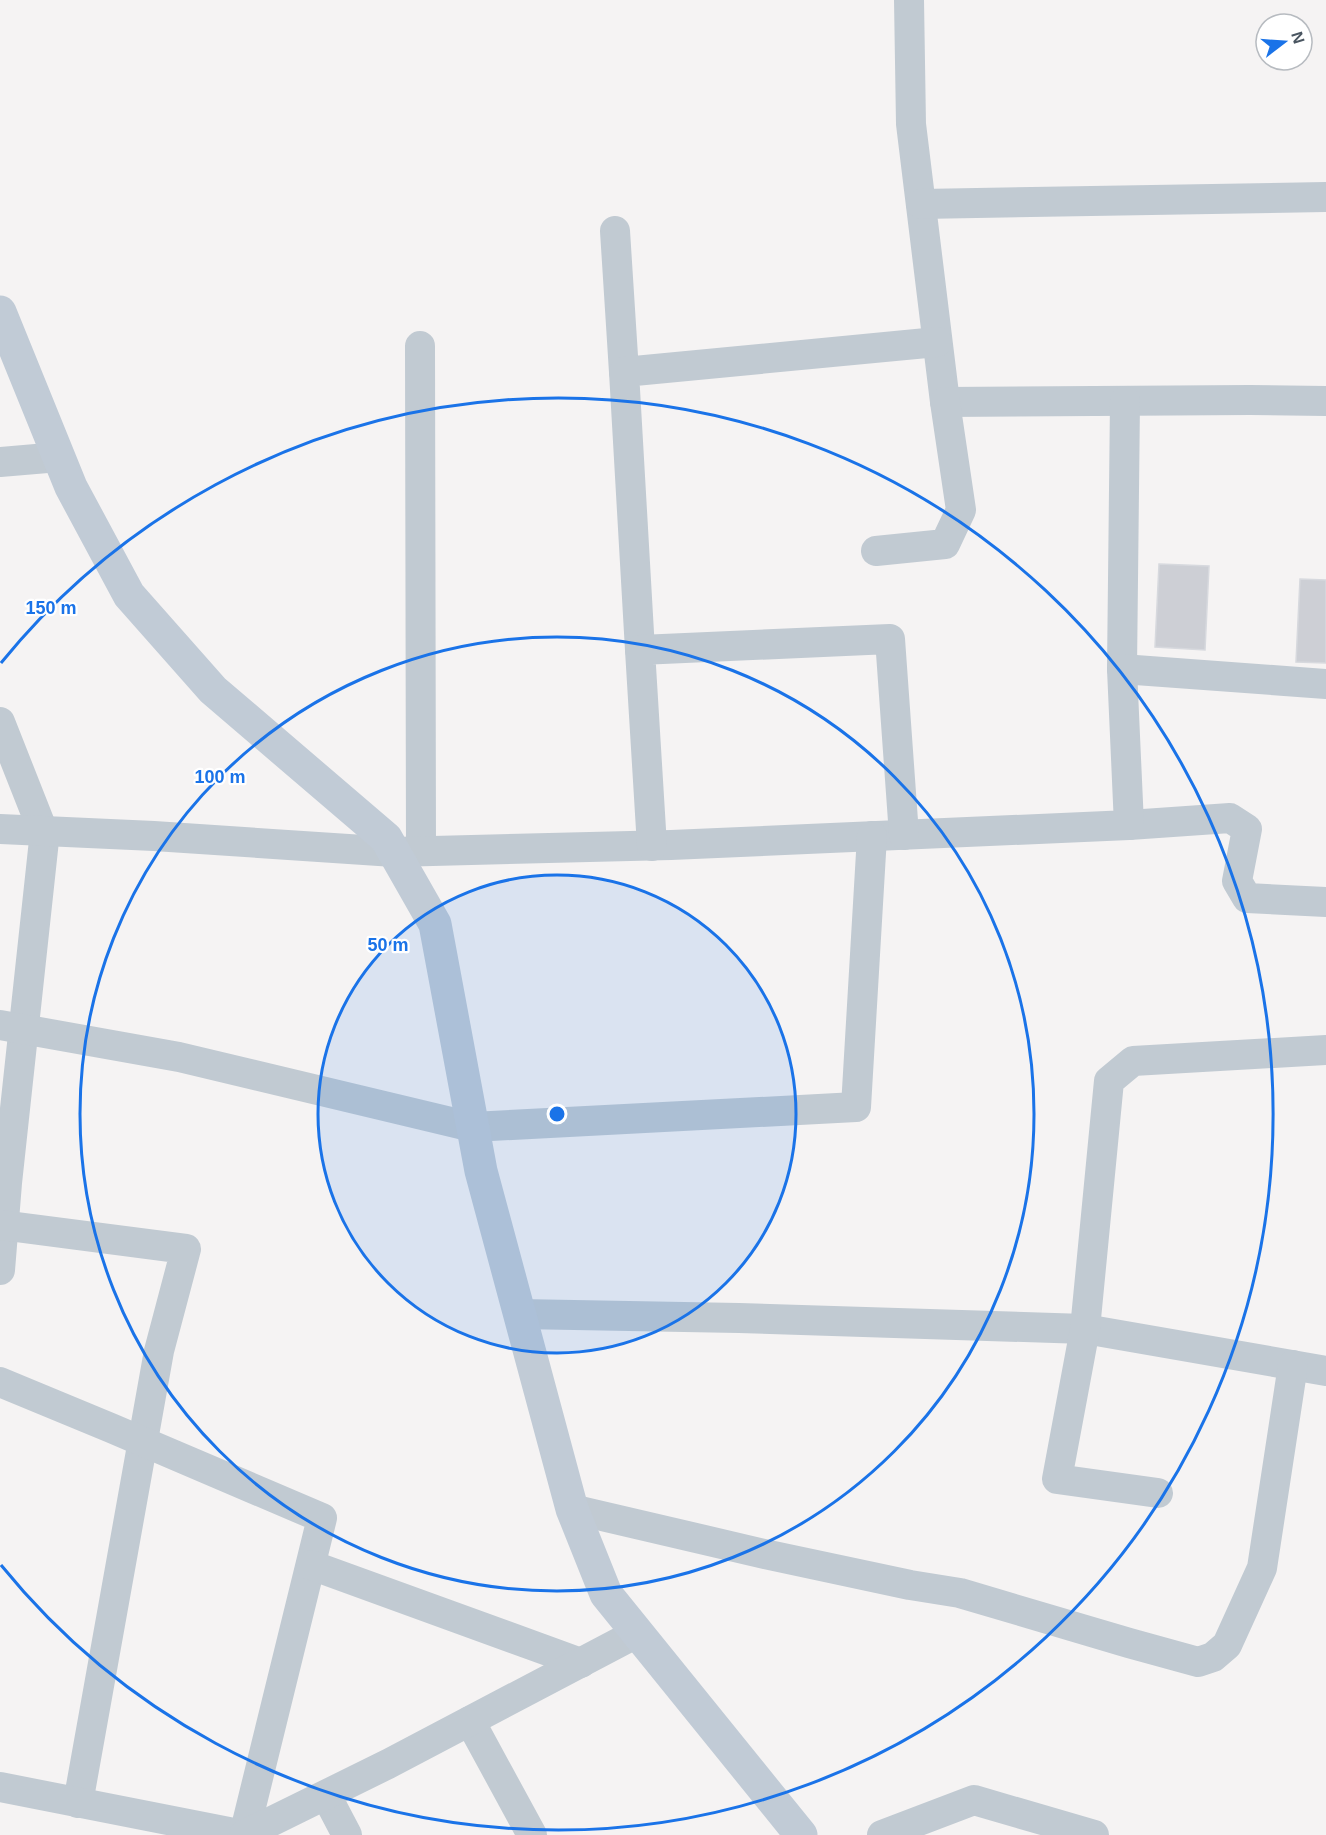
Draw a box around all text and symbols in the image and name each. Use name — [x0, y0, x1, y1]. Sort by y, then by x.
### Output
north arrow — [1254, 12, 1314, 72]
text: N — [1288, 30, 1308, 46]
text: 150 m — [25, 598, 77, 618]
text: 100 m — [194, 767, 246, 787]
text: 50 m — [367, 935, 409, 955]
centre of rings — [547, 1104, 567, 1124]

